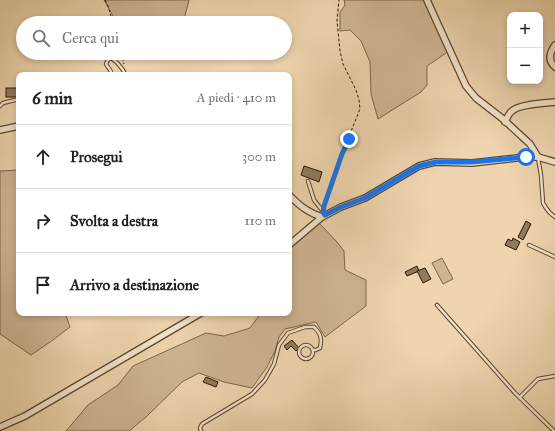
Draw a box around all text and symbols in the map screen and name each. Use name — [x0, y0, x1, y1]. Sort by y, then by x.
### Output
map controls — [507, 12, 543, 84]
button: + — [507, 12, 543, 48]
search box — [16, 16, 292, 60]
icon: search — [30, 27, 52, 49]
text: Cerca qui — [62, 29, 119, 47]
button: − — [507, 48, 543, 84]
text: 6 min — [32, 88, 73, 109]
text: A piedi · 410 m — [197, 90, 276, 106]
route end — [340, 130, 358, 148]
icon: ahead — [32, 146, 54, 168]
text: Prosegui — [70, 148, 123, 166]
route start — [517, 148, 535, 166]
text: 300 m — [242, 149, 276, 165]
icon: right — [32, 210, 54, 232]
text: Svolta a destra — [70, 212, 158, 230]
text: 110 m — [244, 213, 276, 229]
icon: arrive — [32, 274, 54, 296]
text: Arrivo a destinazione — [70, 276, 199, 294]

